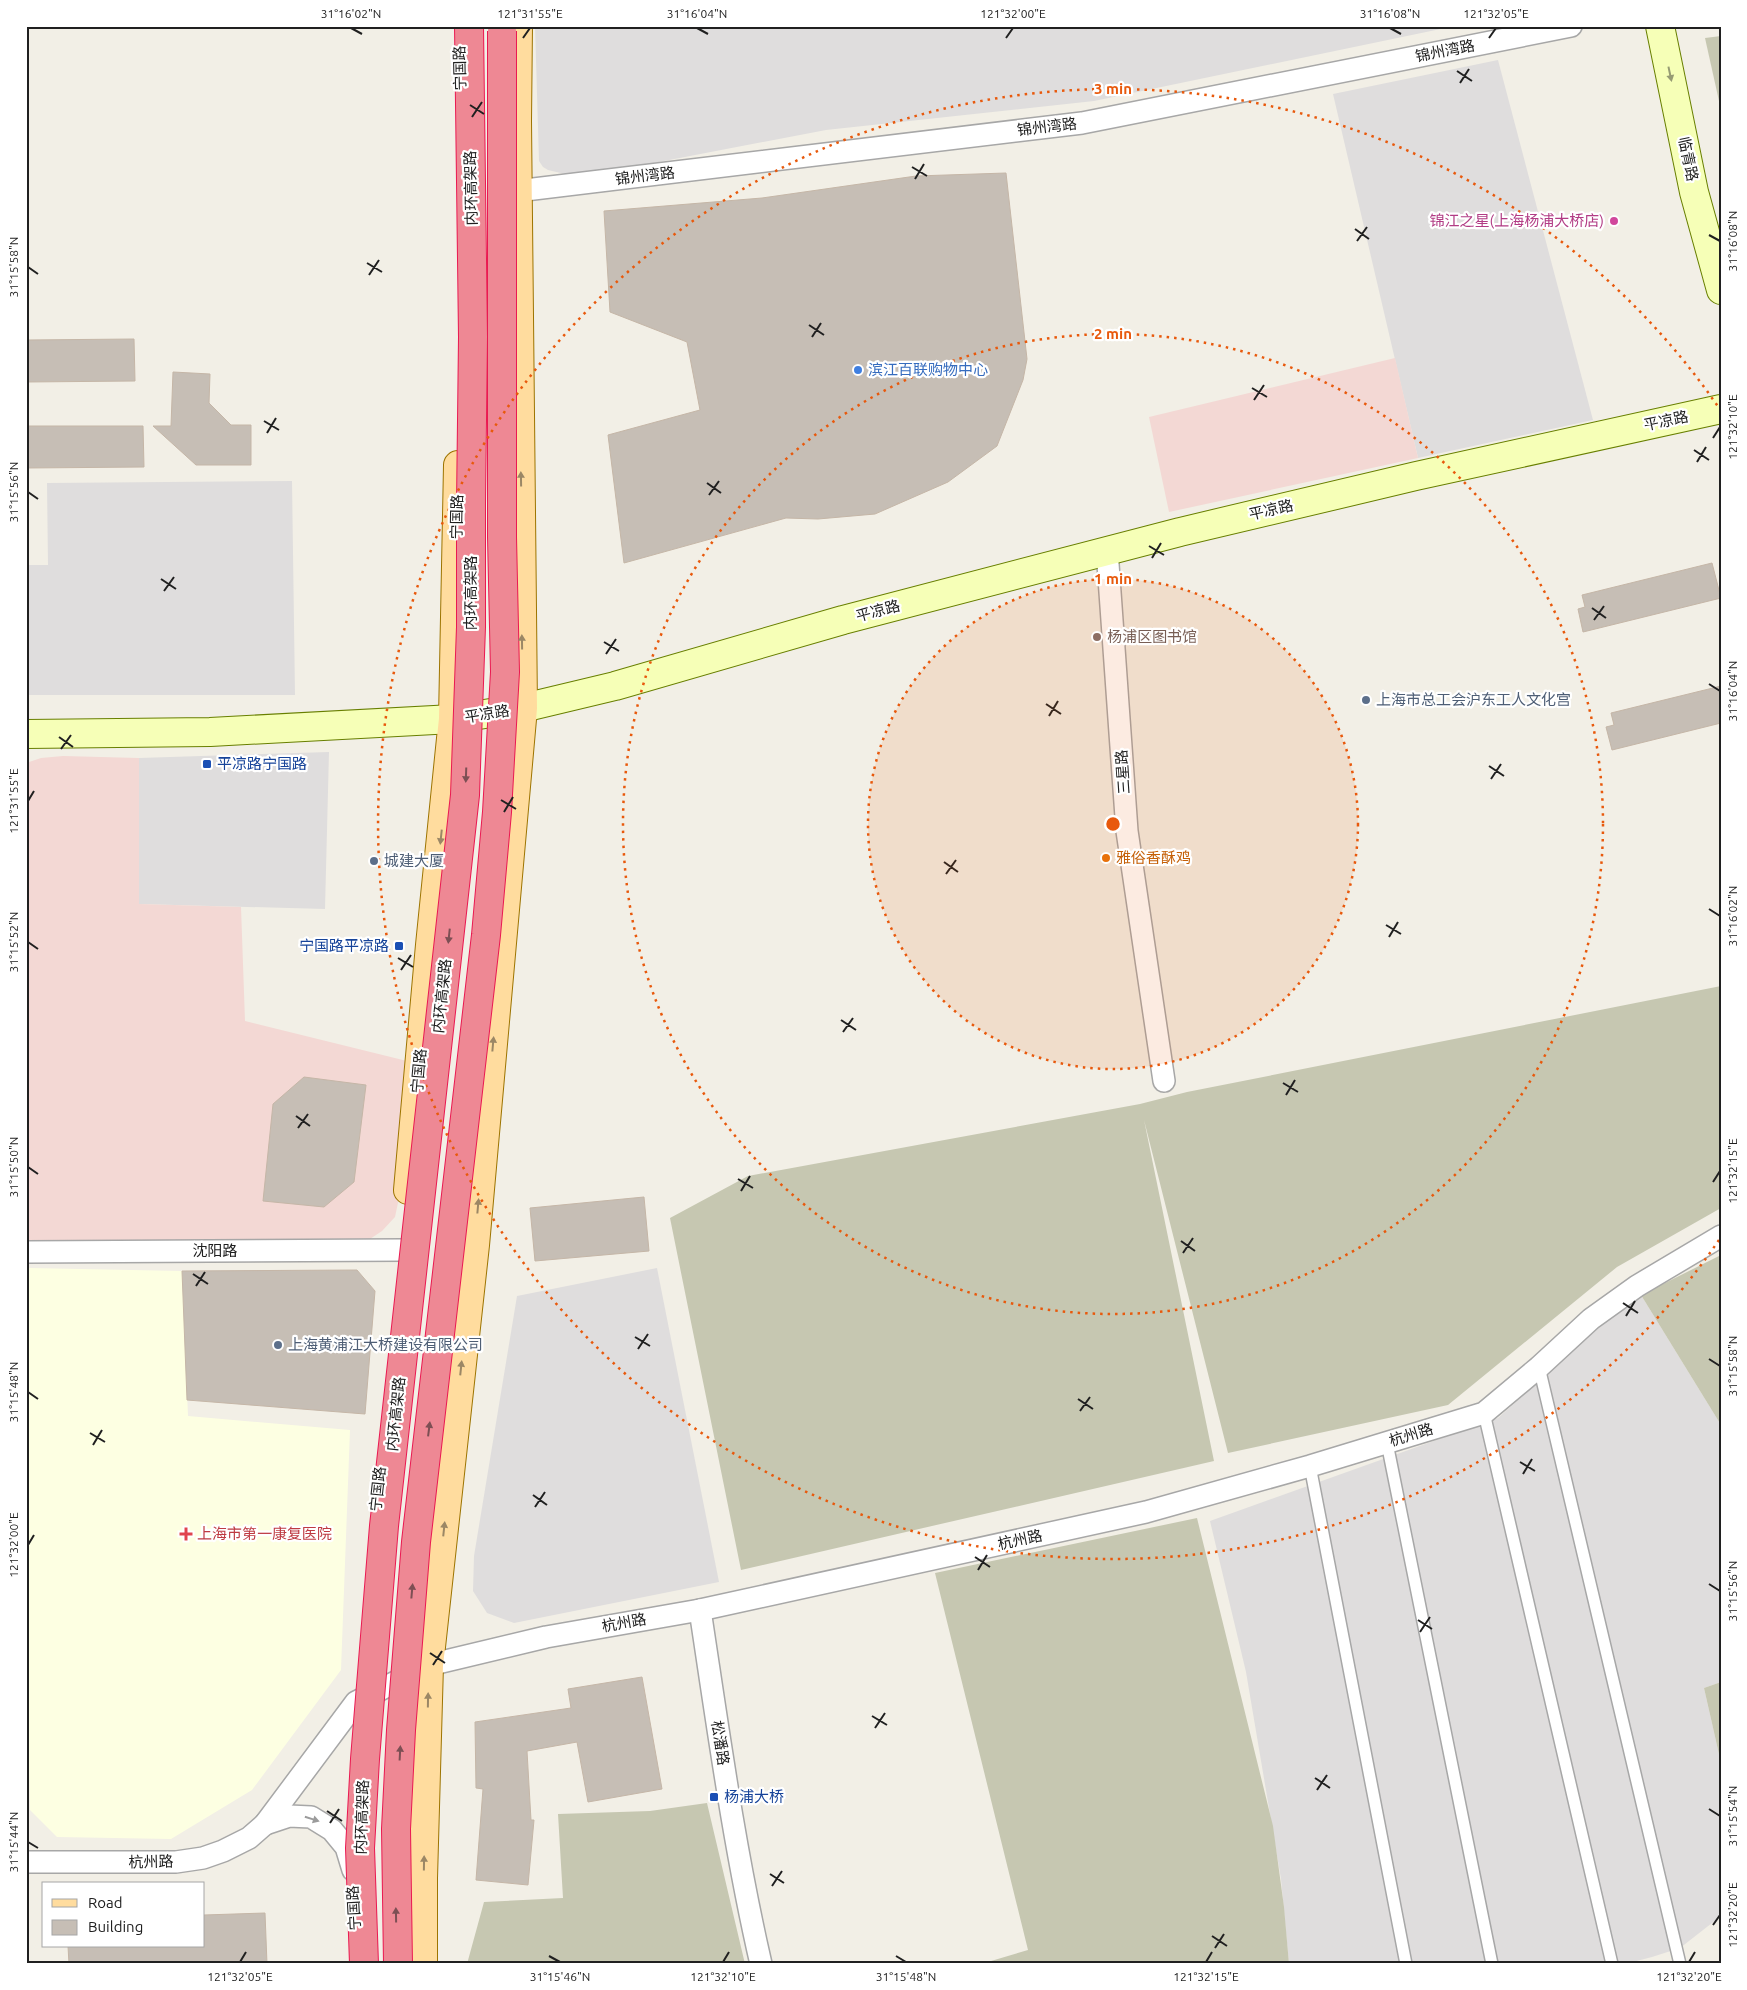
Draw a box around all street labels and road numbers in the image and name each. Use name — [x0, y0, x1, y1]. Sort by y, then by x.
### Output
street label: 锦州湾路 — [1414, 36, 1476, 65]
street label: 宁国路 — [451, 45, 468, 91]
street label: 锦州湾路 — [1016, 114, 1078, 139]
street label: 临青路 — [1675, 135, 1701, 183]
street label: 内环高架路 — [461, 150, 480, 226]
street label: 锦州湾路 — [614, 163, 676, 188]
street label: 平凉路 — [1642, 408, 1690, 434]
street label: 宁国路 — [448, 494, 465, 540]
street label: 平凉路 — [1247, 496, 1295, 523]
street label: 内环高架路 — [462, 555, 479, 631]
street label: 平凉路 — [854, 596, 902, 625]
street label: 平凉路 — [463, 702, 510, 725]
street label: 三星路 — [1112, 749, 1133, 795]
street label: 内环高架路 — [429, 958, 454, 1034]
street label: 宁国路 — [408, 1048, 429, 1094]
street label: 沈阳路 — [192, 1242, 238, 1259]
street label: 内环高架路 — [383, 1376, 408, 1452]
street label: 杭州路 — [1387, 1420, 1435, 1449]
street label: 宁国路 — [367, 1466, 388, 1512]
street label: 杭州路 — [996, 1527, 1044, 1553]
street label: 杭州路 — [600, 1610, 648, 1635]
street label: 松潘路 — [709, 1719, 732, 1766]
street label: 内环高架路 — [352, 1779, 371, 1855]
street label: 杭州路 — [128, 1853, 174, 1870]
street label: 宁国路 — [344, 1885, 363, 1931]

